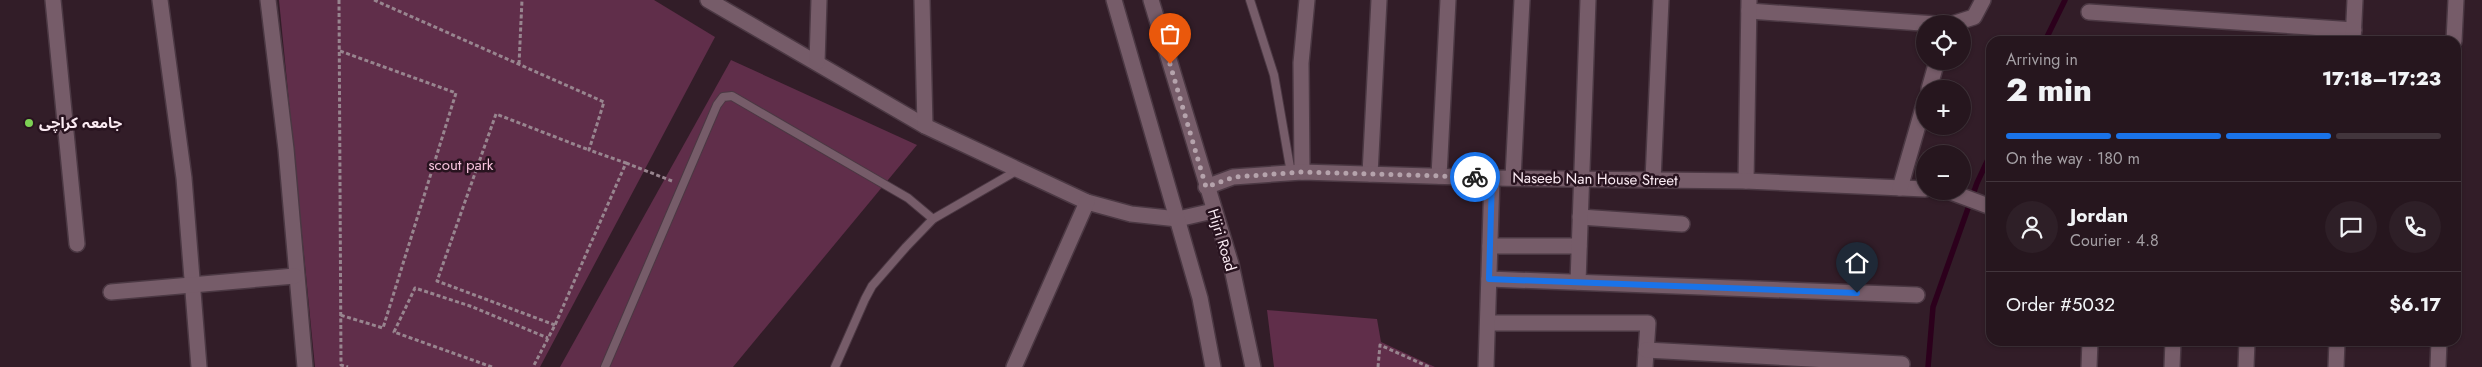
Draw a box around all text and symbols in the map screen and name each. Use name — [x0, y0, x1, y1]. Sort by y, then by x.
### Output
pin — [1149, 13, 1191, 64]
map controls — [1916, 15, 1971, 200]
button: locate — [1916, 15, 1971, 70]
icon: bag — [1156, 20, 1184, 48]
text: Arriving in — [2006, 48, 2078, 71]
text: 17:18–17:23 — [2322, 65, 2441, 92]
text: 2 min — [2006, 67, 2092, 113]
button: + — [1916, 80, 1971, 135]
place label: جامعہ کراچی — [39, 112, 123, 134]
marker: جامعہ کراچی — [23, 117, 35, 129]
button: − — [1916, 145, 1971, 200]
text: On the way · 180 m — [2006, 147, 2140, 170]
courier — [1450, 152, 1500, 202]
park label: scout park — [429, 154, 494, 176]
icon: bike — [1461, 163, 1489, 191]
street label: Naseeb Nan House Street — [1512, 167, 1678, 191]
button: person — [2006, 201, 2058, 253]
button: chat — [2325, 201, 2377, 253]
button: phone — [2389, 201, 2441, 253]
text: Jordan — [2070, 202, 2128, 229]
street label: Hijri Road — [1202, 206, 1242, 274]
text: Courier · 4.8 — [2070, 229, 2159, 252]
pin — [1836, 242, 1878, 293]
icon: home — [1843, 249, 1871, 277]
text: Order #5032 — [2006, 291, 2115, 318]
text: $6.17 — [2389, 291, 2441, 318]

